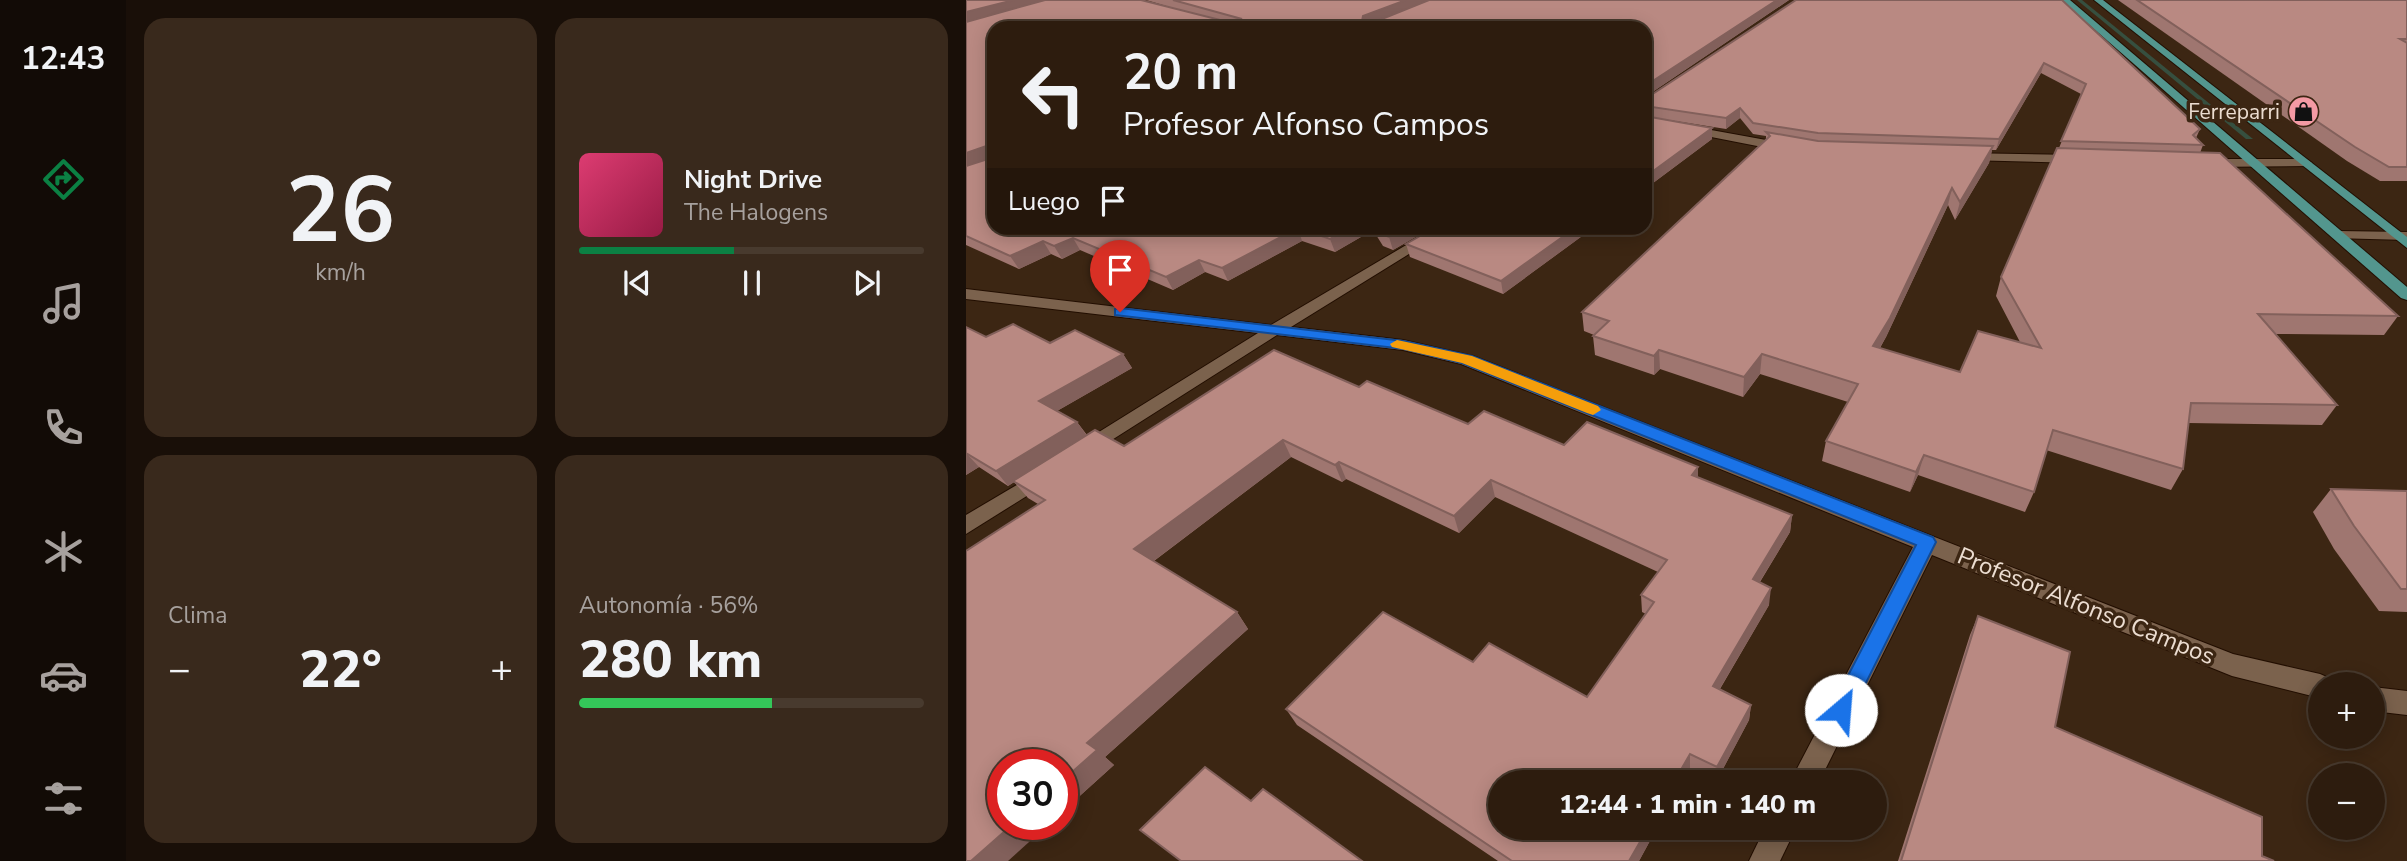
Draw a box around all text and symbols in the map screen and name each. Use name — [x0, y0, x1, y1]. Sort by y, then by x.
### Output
text: 12:43 — [21, 37, 105, 80]
text: 20 m — [1123, 39, 1238, 106]
icon: left — [1008, 49, 1099, 140]
shop icon: Ferreparri — [2286, 95, 2320, 129]
place label: Ferreparri — [2188, 98, 2280, 126]
text: Profesor Alfonso Campos — [1123, 103, 1489, 146]
text: 26 — [286, 149, 395, 273]
icon: directions — [39, 155, 88, 204]
text: Night Drive — [684, 162, 822, 197]
icon: arrive — [1094, 182, 1132, 220]
text: Luego — [1008, 184, 1080, 219]
text: The Halogens — [684, 197, 828, 228]
pin — [1090, 240, 1150, 312]
icon: arrive — [1101, 251, 1139, 289]
text: km/h — [315, 257, 366, 288]
icon: previous — [618, 264, 656, 302]
icon: pause — [733, 264, 771, 302]
icon: next — [848, 264, 886, 302]
icon: music — [39, 279, 88, 328]
icon: phone — [39, 403, 88, 452]
icon: climate — [39, 527, 88, 576]
street label: Profesor Alfonso Campos — [1953, 540, 2219, 672]
text: Autonomía · 56% — [579, 590, 759, 621]
text: Clima — [168, 600, 228, 631]
text: 280 km — [579, 624, 762, 695]
text: 22° — [299, 634, 382, 705]
text: − — [168, 644, 191, 695]
text: + — [490, 644, 513, 695]
icon: car — [39, 651, 88, 700]
map controls — [2308, 672, 2385, 840]
button: + — [2308, 672, 2385, 749]
position arrow — [1804, 673, 1878, 747]
speed limit sign: 30 — [987, 749, 1078, 840]
button: − — [2308, 763, 2385, 840]
icon: filters — [39, 774, 88, 823]
text: 12:44 · 1 min · 140 m — [1559, 787, 1816, 822]

